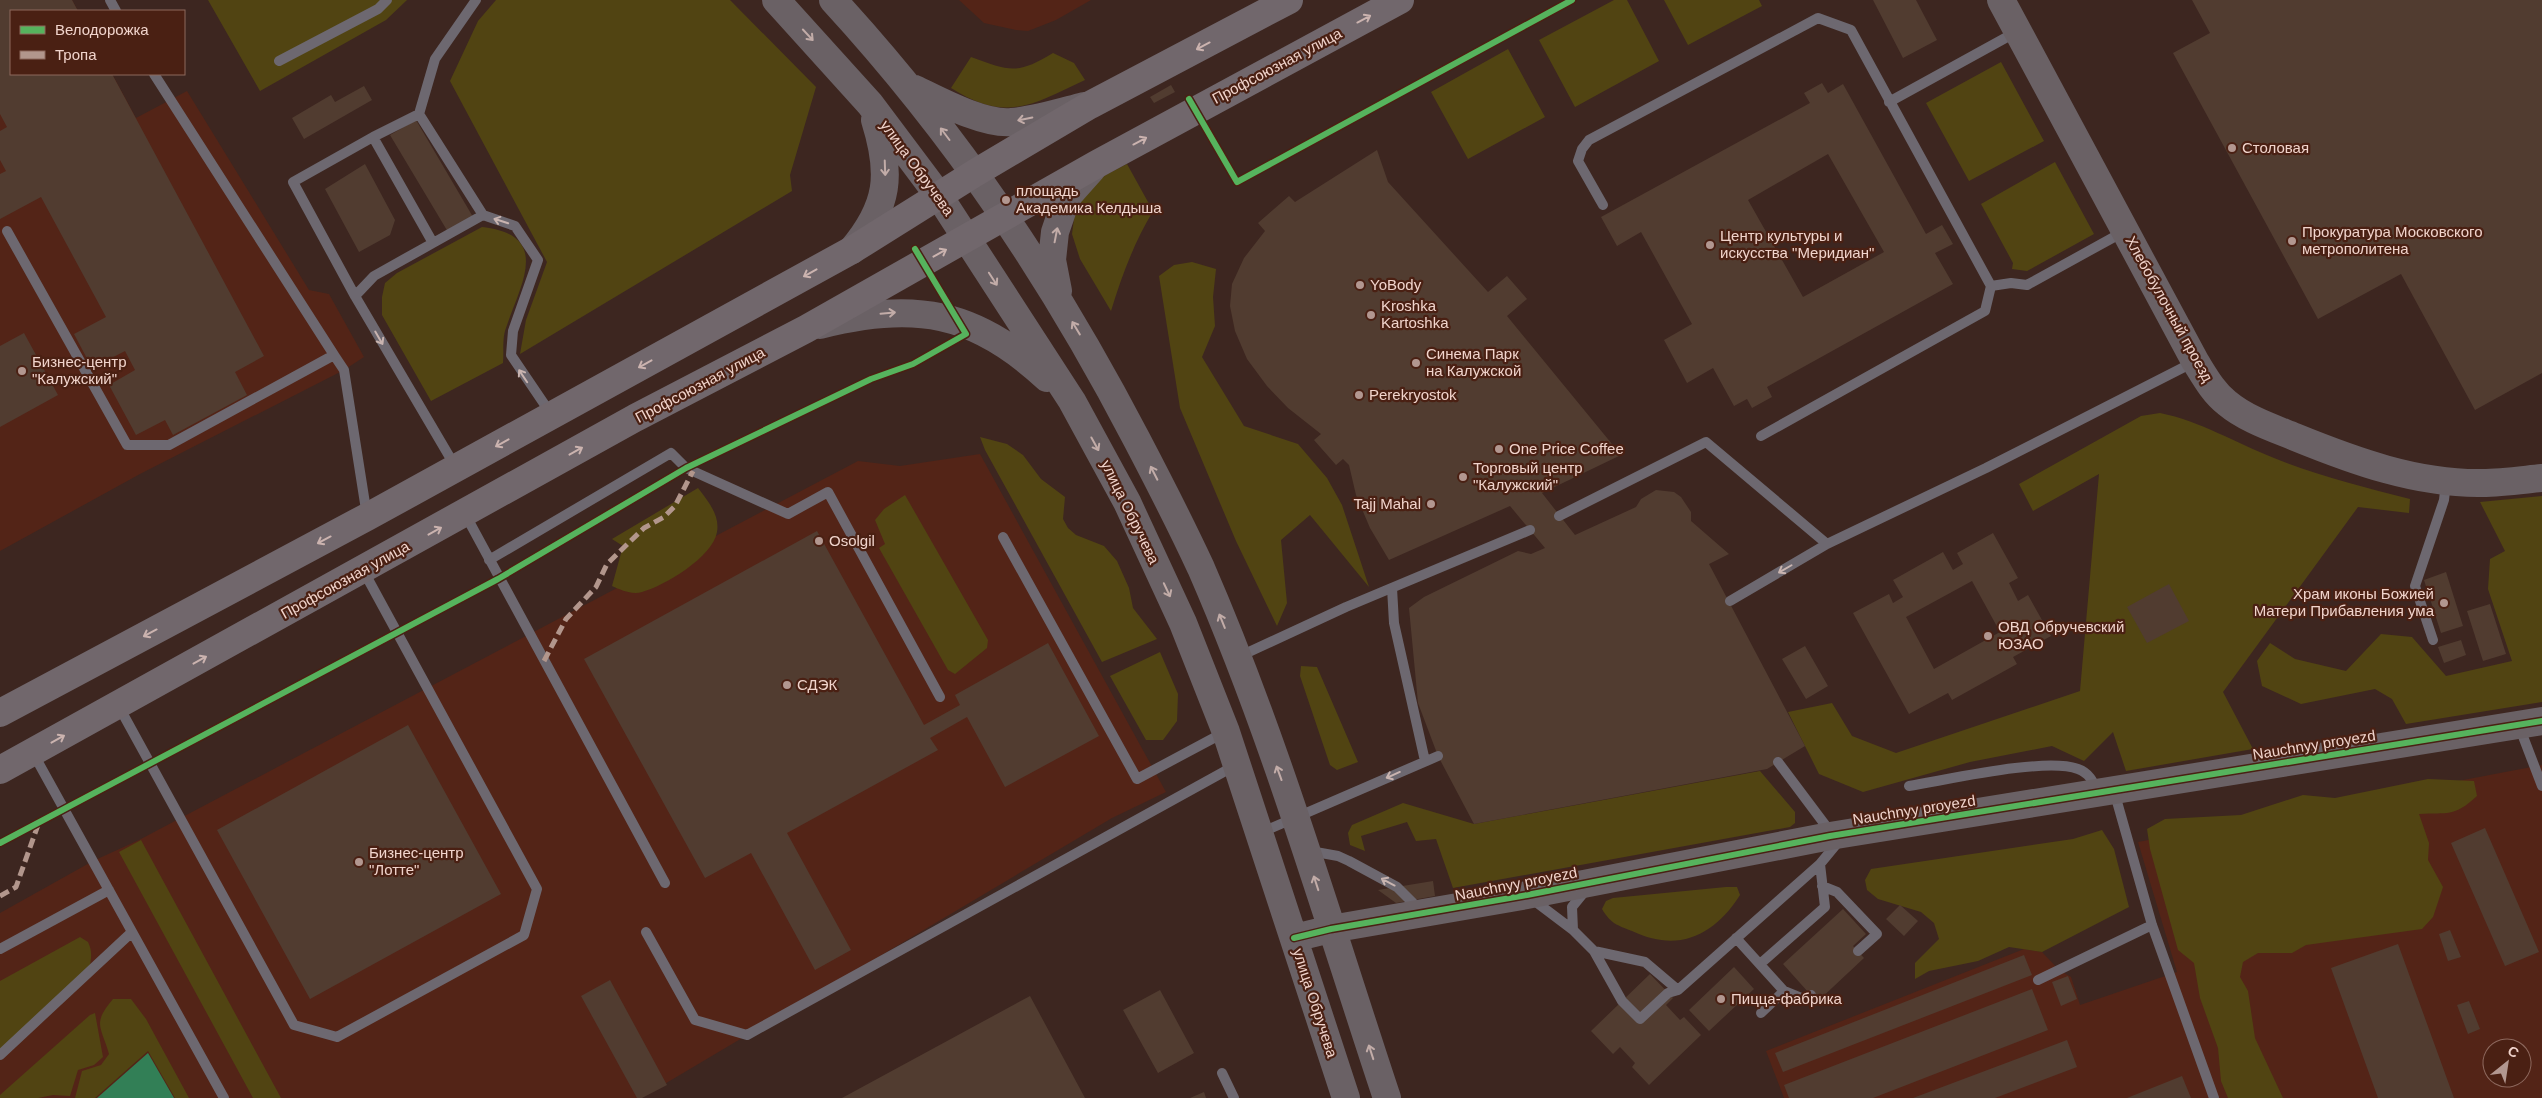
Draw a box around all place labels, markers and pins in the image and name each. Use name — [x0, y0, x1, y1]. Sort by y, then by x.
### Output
place label: Столовая — [2242, 139, 2309, 156]
marker: Столовая — [2226, 142, 2238, 154]
place label: площадь Академика Келдыша — [1016, 182, 1162, 216]
marker: площадь Академика Келдыша — [1000, 194, 1012, 206]
place label: Прокуратура Московского метрополитена — [2302, 223, 2483, 257]
place label: Центр культуры и искусства "Меридиан" — [1720, 227, 1874, 261]
marker: Прокуратура Московского метрополитена — [2286, 235, 2298, 247]
marker: Центр культуры и искусства "Меридиан" — [1704, 239, 1716, 251]
place label: YoBody — [1370, 276, 1422, 293]
marker: YoBody — [1354, 279, 1366, 291]
place label: Kroshka Kartoshka — [1381, 297, 1449, 331]
marker: Kroshka Kartoshka — [1365, 309, 1377, 321]
place label: Синема Парк на Калужской — [1426, 345, 1521, 379]
place label: Бизнес-центр "Калужский" — [32, 353, 126, 387]
marker: Синема Парк на Калужской — [1410, 357, 1422, 369]
marker: Бизнес-центр "Калужский" — [16, 365, 28, 377]
place label: Perekryostok — [1369, 386, 1457, 403]
marker: Perekryostok — [1353, 389, 1365, 401]
place label: One Price Coffee — [1509, 440, 1624, 457]
marker: One Price Coffee — [1493, 443, 1505, 455]
place label: Торговый центр "Калужский" — [1473, 459, 1583, 493]
marker: Торговый центр "Калужский" — [1457, 471, 1469, 483]
place label: Tajj Mahal — [1353, 495, 1421, 512]
marker: Tajj Mahal — [1425, 498, 1437, 510]
place label: Osolgil — [829, 532, 875, 549]
marker: Osolgil — [813, 535, 825, 547]
place label: Храм иконы Божией Матери Прибавления ума — [2254, 585, 2435, 619]
marker: Храм иконы Божией Матери Прибавления ума — [2438, 597, 2450, 609]
place label: ОВД Обручевский ЮЗАО — [1998, 618, 2124, 652]
marker: ОВД Обручевский ЮЗАО — [1982, 630, 1994, 642]
place label: СДЭК — [797, 676, 837, 693]
marker: СДЭК — [781, 679, 793, 691]
place label: Бизнес-центр "Лотте" — [369, 844, 463, 878]
marker: Бизнес-центр "Лотте" — [353, 856, 365, 868]
place label: Пицца-фабрика — [1731, 990, 1843, 1007]
marker: Пицца-фабрика — [1715, 993, 1727, 1005]

